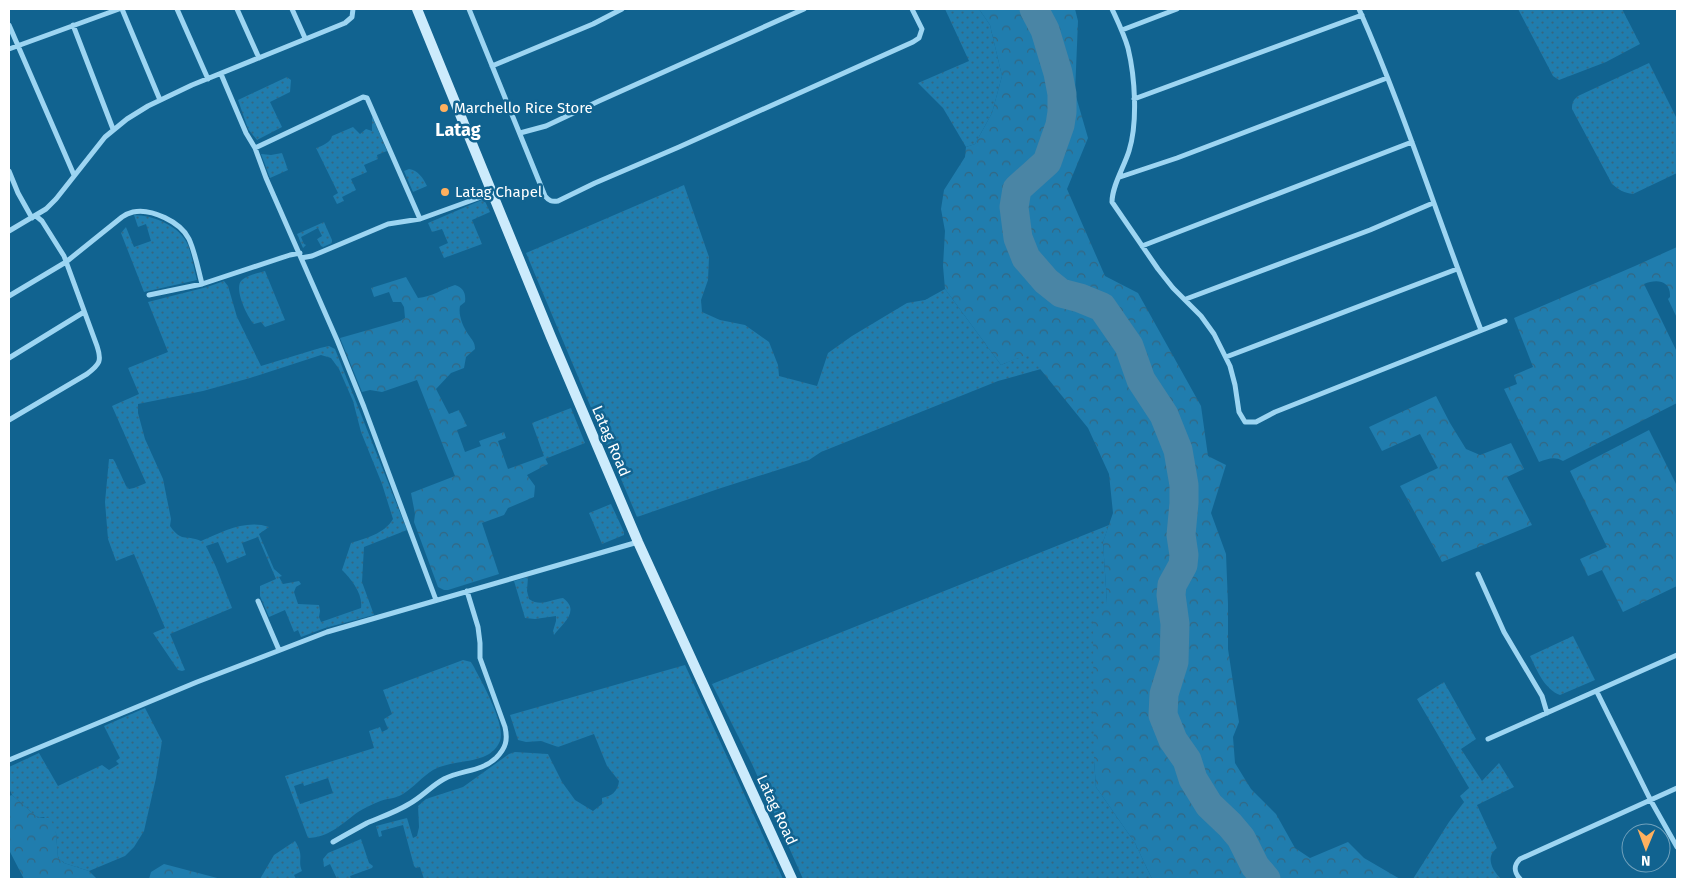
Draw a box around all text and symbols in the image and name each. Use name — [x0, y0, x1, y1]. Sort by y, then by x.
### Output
place label: Marchello Rice Store — [454, 99, 593, 117]
marker: Marchello Rice Store — [438, 102, 450, 114]
district label: Latag — [435, 119, 481, 141]
place label: Latag Chapel — [455, 183, 543, 201]
marker: Latag Chapel — [439, 186, 451, 198]
street label: Latag Road — [588, 403, 634, 479]
street label: Latag Road — [753, 772, 801, 848]
north arrow — [1621, 823, 1671, 873]
text: N — [1641, 852, 1651, 869]

